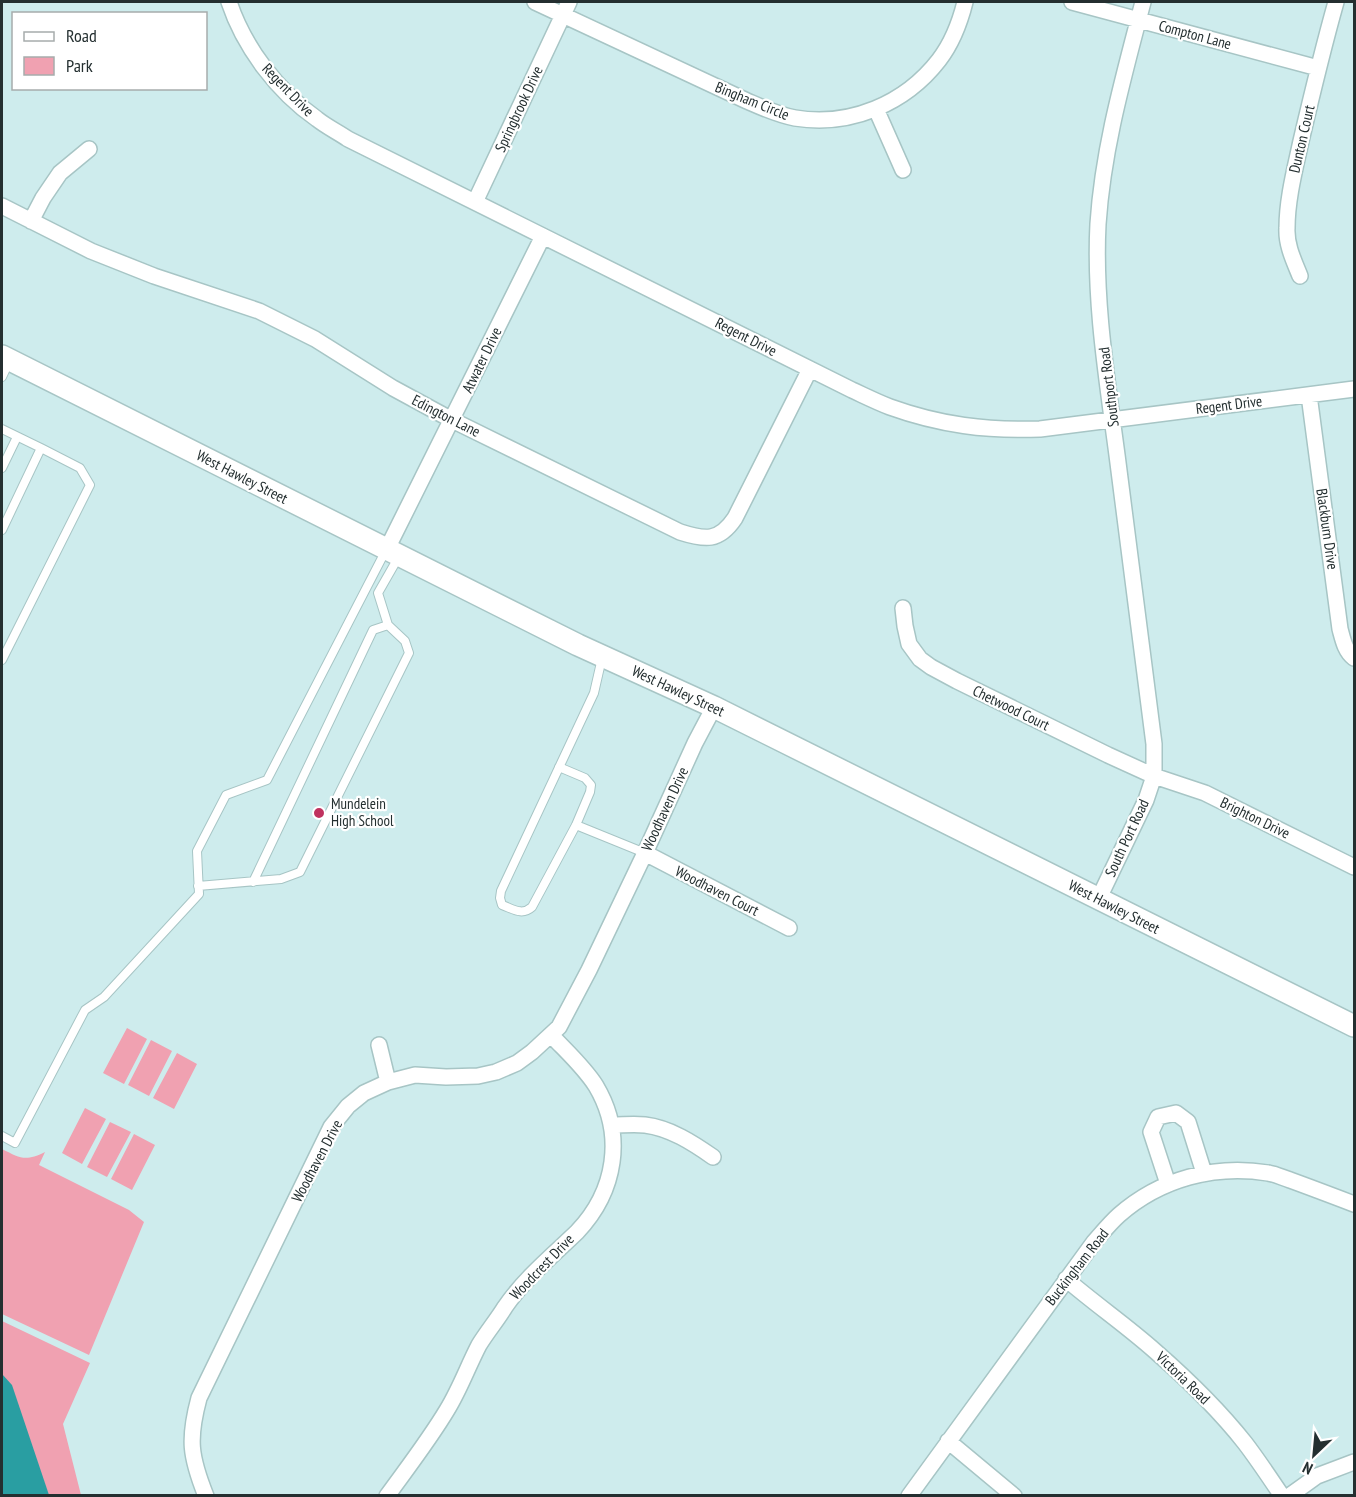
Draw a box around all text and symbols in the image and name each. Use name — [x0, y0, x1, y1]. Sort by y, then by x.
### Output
legend — [12, 12, 207, 90]
street label: Compton Lane — [1157, 16, 1233, 53]
text: Road — [66, 24, 97, 47]
text: Park — [66, 54, 93, 77]
street label: Regent Drive — [258, 59, 318, 120]
street label: Springbrook Drive — [490, 63, 547, 155]
street label: Bingham Circle — [712, 77, 792, 124]
street label: Dunton Court — [1284, 103, 1319, 175]
street label: Regent Drive — [712, 313, 780, 360]
street label: Atwater Drive — [458, 324, 506, 396]
street label: Southport Road — [1094, 346, 1123, 428]
street label: Edington Lane — [409, 390, 484, 441]
street label: Regent Drive — [1195, 391, 1263, 418]
street label: West Hawley Street — [193, 445, 291, 508]
street label: Blackburn Drive — [1312, 487, 1343, 571]
street label: West Hawley Street — [629, 661, 727, 720]
street label: Chetwood Court — [970, 681, 1053, 734]
street label: Woodhaven Drive — [637, 764, 692, 854]
street label: Brighton Drive — [1217, 793, 1293, 843]
place label: Mundelein High School — [331, 794, 394, 830]
street label: South Port Road — [1100, 796, 1153, 880]
marker: Mundelein High School — [312, 806, 326, 820]
street label: Woodhaven Court — [672, 861, 762, 920]
street label: West Hawley Street — [1065, 875, 1163, 938]
street label: Woodhaven Drive — [287, 1116, 346, 1205]
street label: Buckingham Road — [1041, 1225, 1112, 1309]
street label: Woodcrest Drive — [506, 1230, 578, 1304]
street label: Victoria Road — [1152, 1346, 1214, 1408]
north arrow — [1284, 1425, 1344, 1485]
text: N — [1299, 1458, 1316, 1479]

